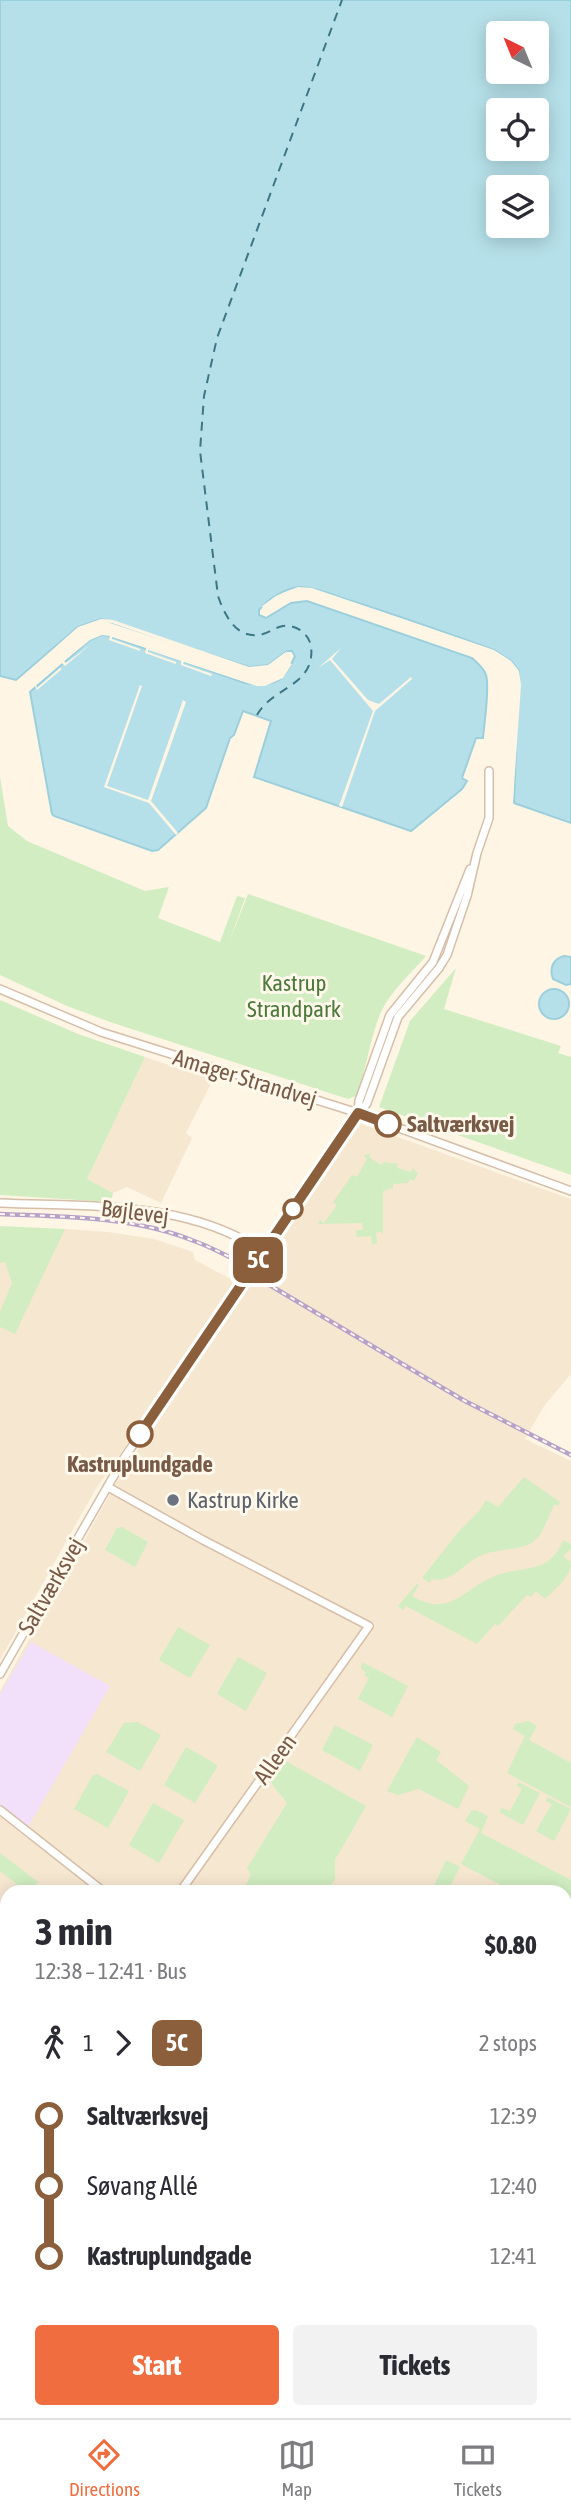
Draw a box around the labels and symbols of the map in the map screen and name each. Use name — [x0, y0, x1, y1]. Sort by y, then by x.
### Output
north arrow — [486, 21, 550, 84]
park label: Kastrup Strandpark — [247, 970, 341, 1022]
street label: Amager Strandvej — [170, 1044, 320, 1112]
marker: Saltværksvej — [375, 1111, 401, 1137]
place label: Saltværksvej — [407, 1111, 514, 1137]
street label: Bøjlevej — [100, 1195, 170, 1229]
unlabelled marker — [283, 1199, 303, 1219]
line badge: 5C — [226, 1237, 290, 1283]
marker: Kastruplundgade — [127, 1421, 153, 1447]
place label: Kastruplundgade — [67, 1451, 213, 1477]
place label: Kastrup Kirke — [187, 1487, 299, 1513]
marker: Kastrup Kirke — [165, 1492, 181, 1508]
street label: Saltværksvej — [13, 1533, 89, 1639]
street label: Alleen — [248, 1729, 302, 1789]

